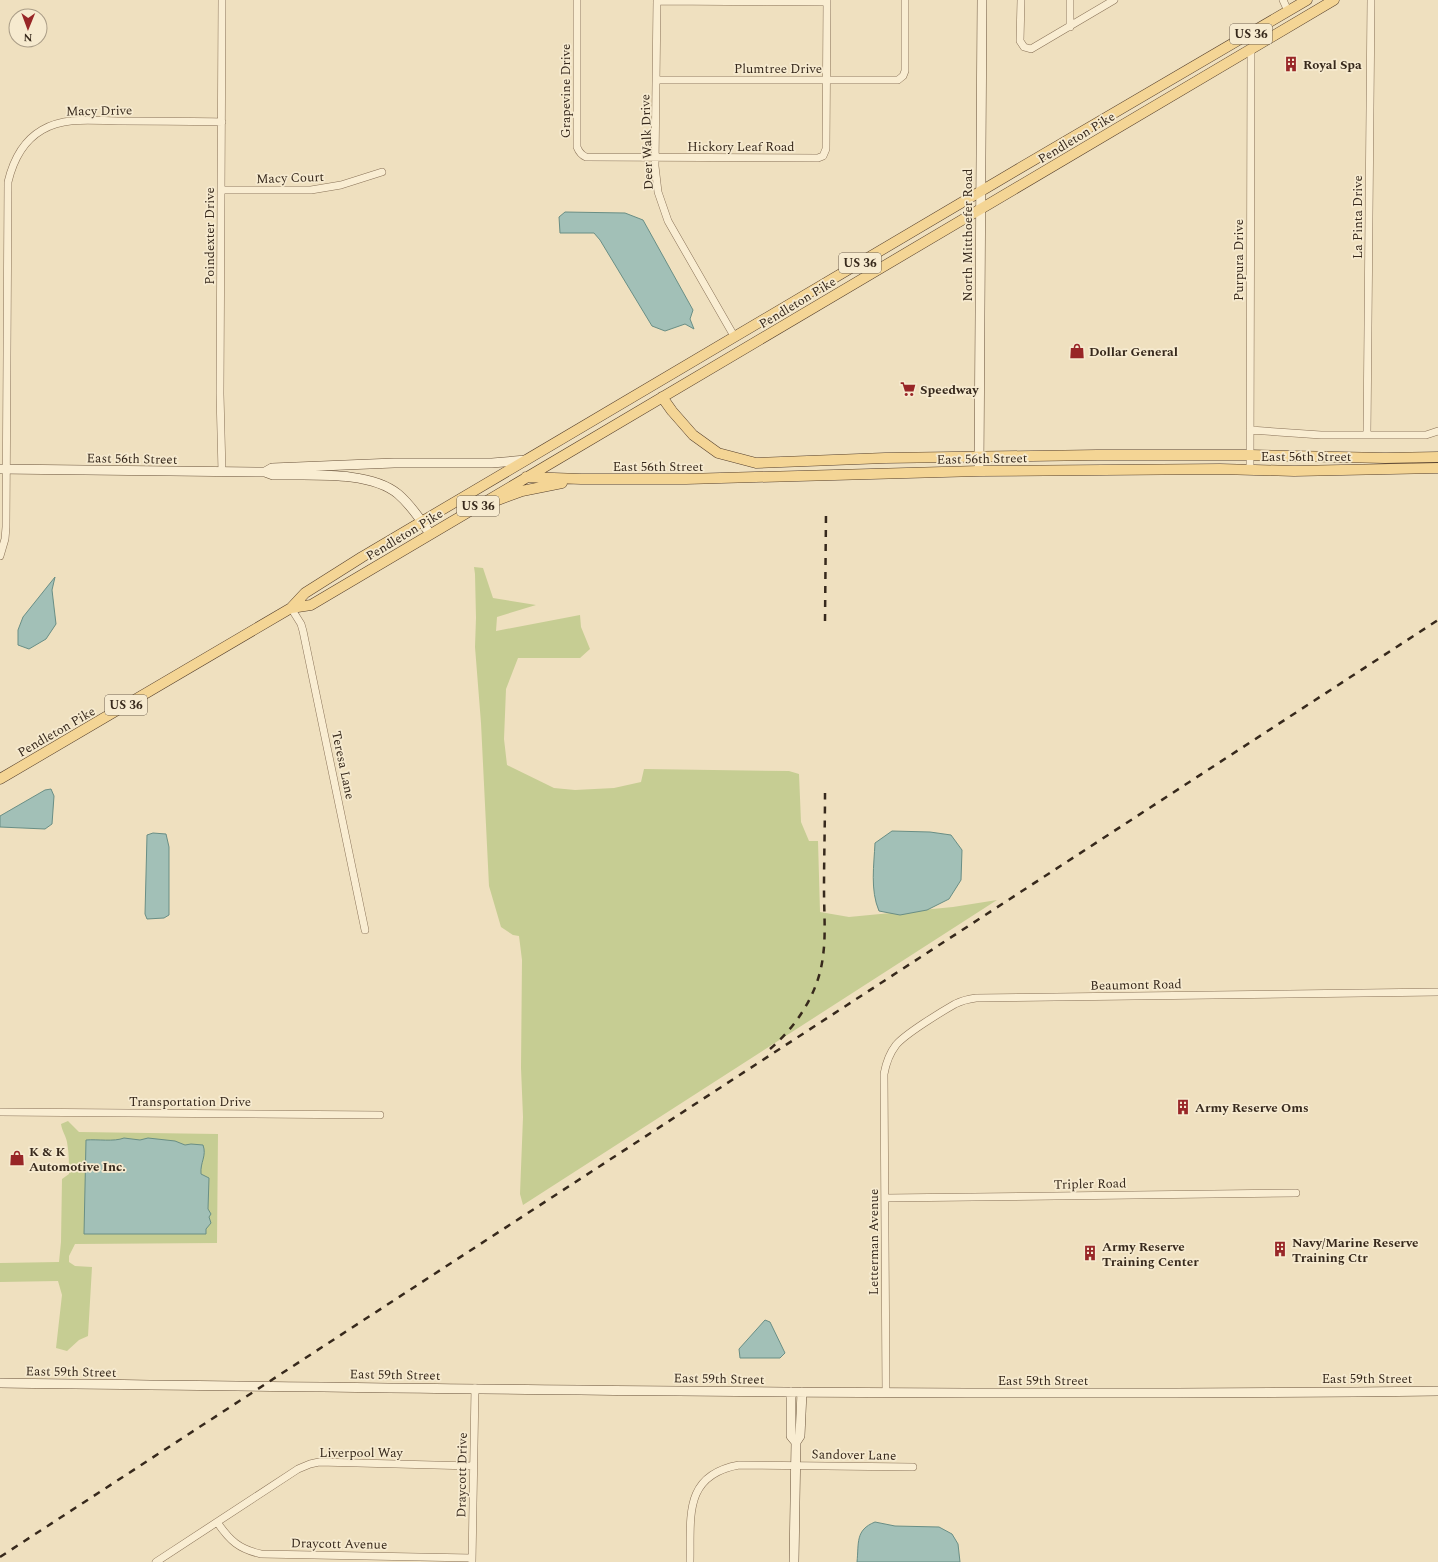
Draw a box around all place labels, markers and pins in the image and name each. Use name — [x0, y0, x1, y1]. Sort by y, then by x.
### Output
building icon: Royal Spa — [1282, 55, 1300, 73]
place label: Royal Spa — [1303, 55, 1362, 75]
shop icon: Dollar General — [1068, 342, 1086, 360]
place label: Dollar General — [1089, 342, 1178, 362]
supermarket icon: Speedway — [899, 380, 917, 398]
place label: Speedway — [920, 380, 979, 400]
building icon: Army Reserve Oms — [1174, 1098, 1192, 1116]
place label: Army Reserve Oms — [1195, 1098, 1309, 1118]
place label: K & K Automotive Inc. — [29, 1142, 126, 1177]
shop icon: K & K Automotive Inc. — [8, 1149, 26, 1167]
place label: Navy/Marine Reserve Training Ctr — [1292, 1233, 1419, 1268]
place label: Army Reserve Training Center — [1102, 1237, 1199, 1272]
building icon: Navy/Marine Reserve Training Ctr — [1271, 1240, 1289, 1258]
building icon: Army Reserve Training Center — [1081, 1244, 1099, 1262]

